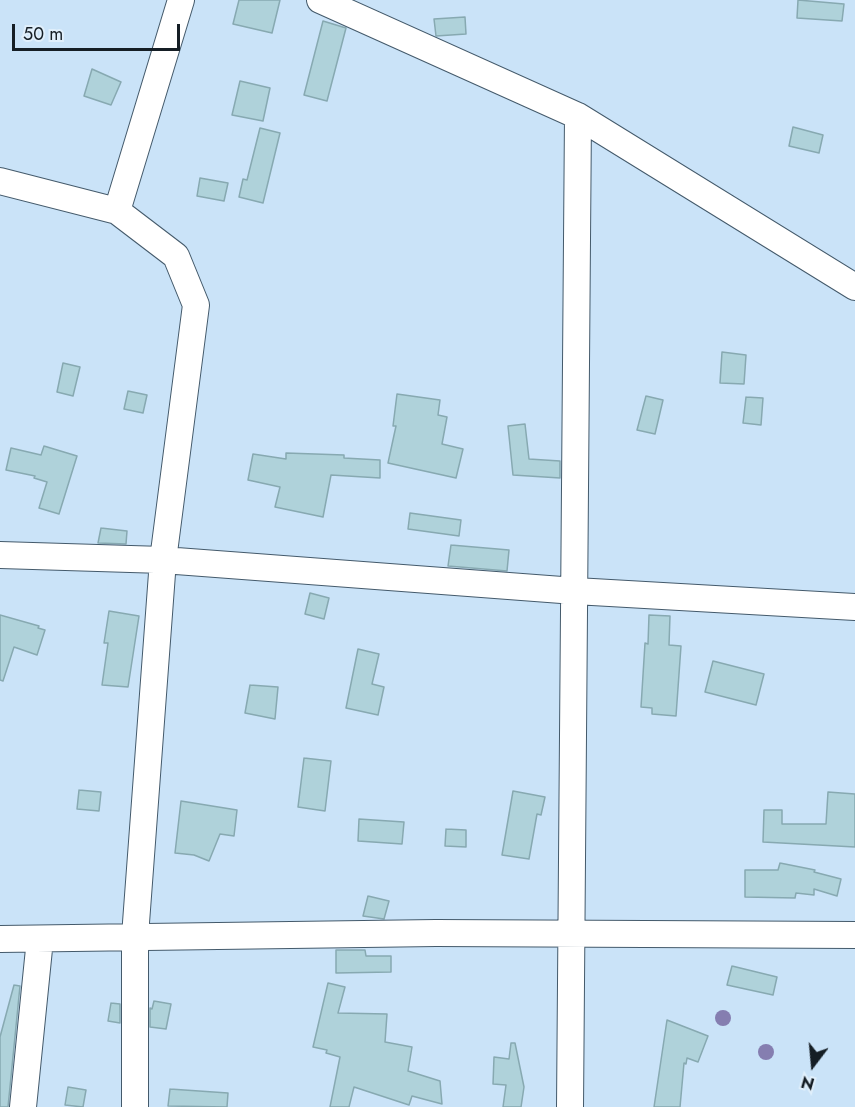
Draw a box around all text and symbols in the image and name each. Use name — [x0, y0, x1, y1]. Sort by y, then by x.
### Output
scale bar — [15, 12, 183, 50]
text: 50 m — [23, 21, 63, 47]
north arrow — [783, 1035, 843, 1095]
text: N — [799, 1070, 817, 1096]

